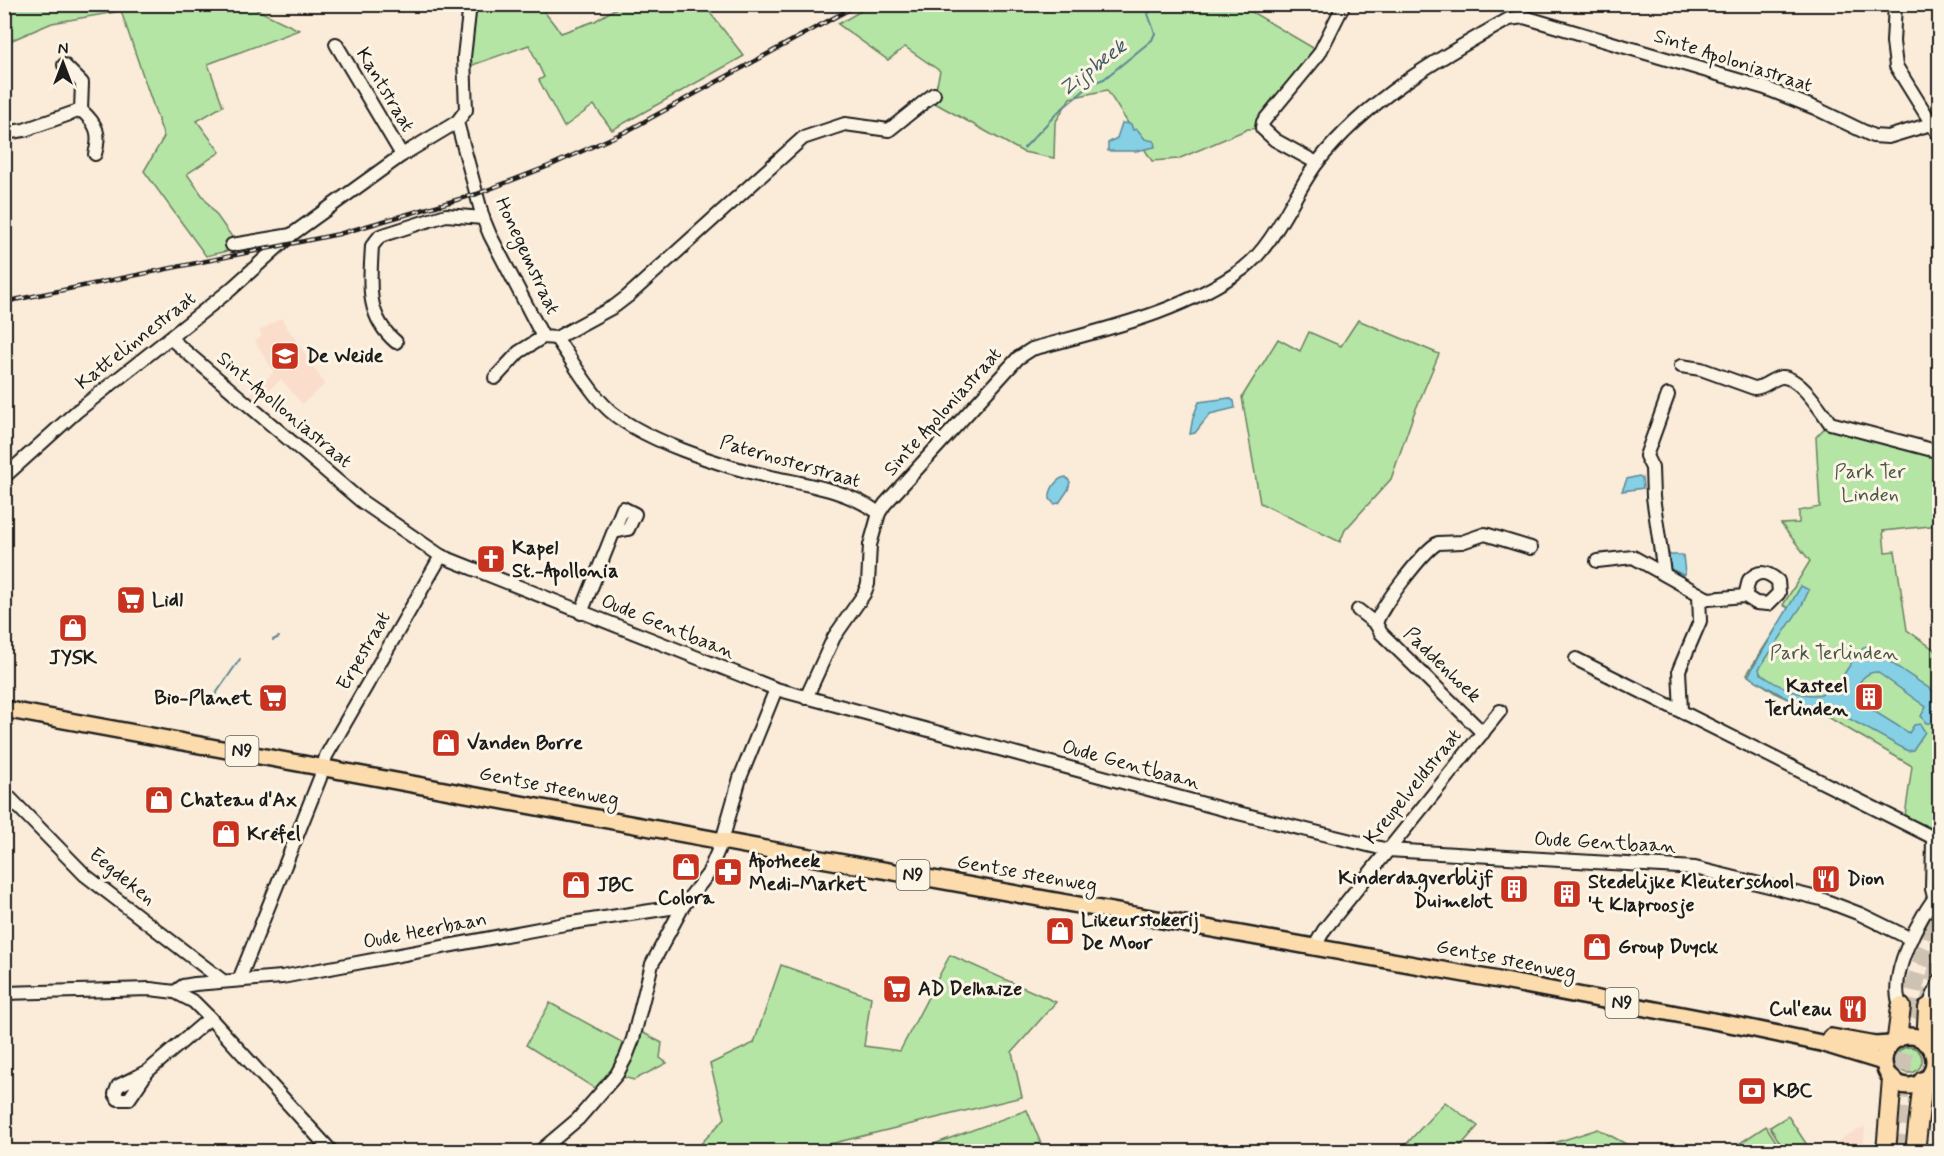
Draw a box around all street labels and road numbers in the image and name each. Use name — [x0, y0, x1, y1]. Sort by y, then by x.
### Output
street label: Sinte Apoloniastraat — [1650, 23, 1816, 100]
street label: Kantstraat — [349, 43, 421, 137]
street label: Honegemstraat — [487, 193, 566, 319]
street label: Kattelinnestraat — [70, 285, 202, 397]
street label: Sinte Apoloniastraat — [878, 342, 1009, 483]
street label: Sint-Apolloniastraat — [210, 345, 357, 475]
street label: Paternosterstraat — [717, 429, 863, 495]
street label: Oude Gentbaan — [597, 588, 739, 666]
street label: Erpestraat — [331, 607, 397, 695]
street label: Paddenhoek — [1397, 621, 1487, 709]
street label: Kreupelveldstraat — [1358, 723, 1468, 851]
street label: Oude Gentbaan — [1059, 734, 1203, 797]
road number: N9 — [226, 736, 258, 766]
street label: Gentse steenweg — [477, 760, 621, 815]
street label: Oude Gentbaan — [1533, 826, 1677, 860]
street label: Eegdeken — [83, 842, 161, 912]
street label: Gentse steenweg — [955, 848, 1099, 901]
road number: N9 — [896, 860, 930, 890]
street label: Oude Heerbaan — [361, 906, 489, 956]
street label: Gentse steenweg — [1434, 933, 1578, 988]
road number: N9 — [1606, 988, 1638, 1018]

